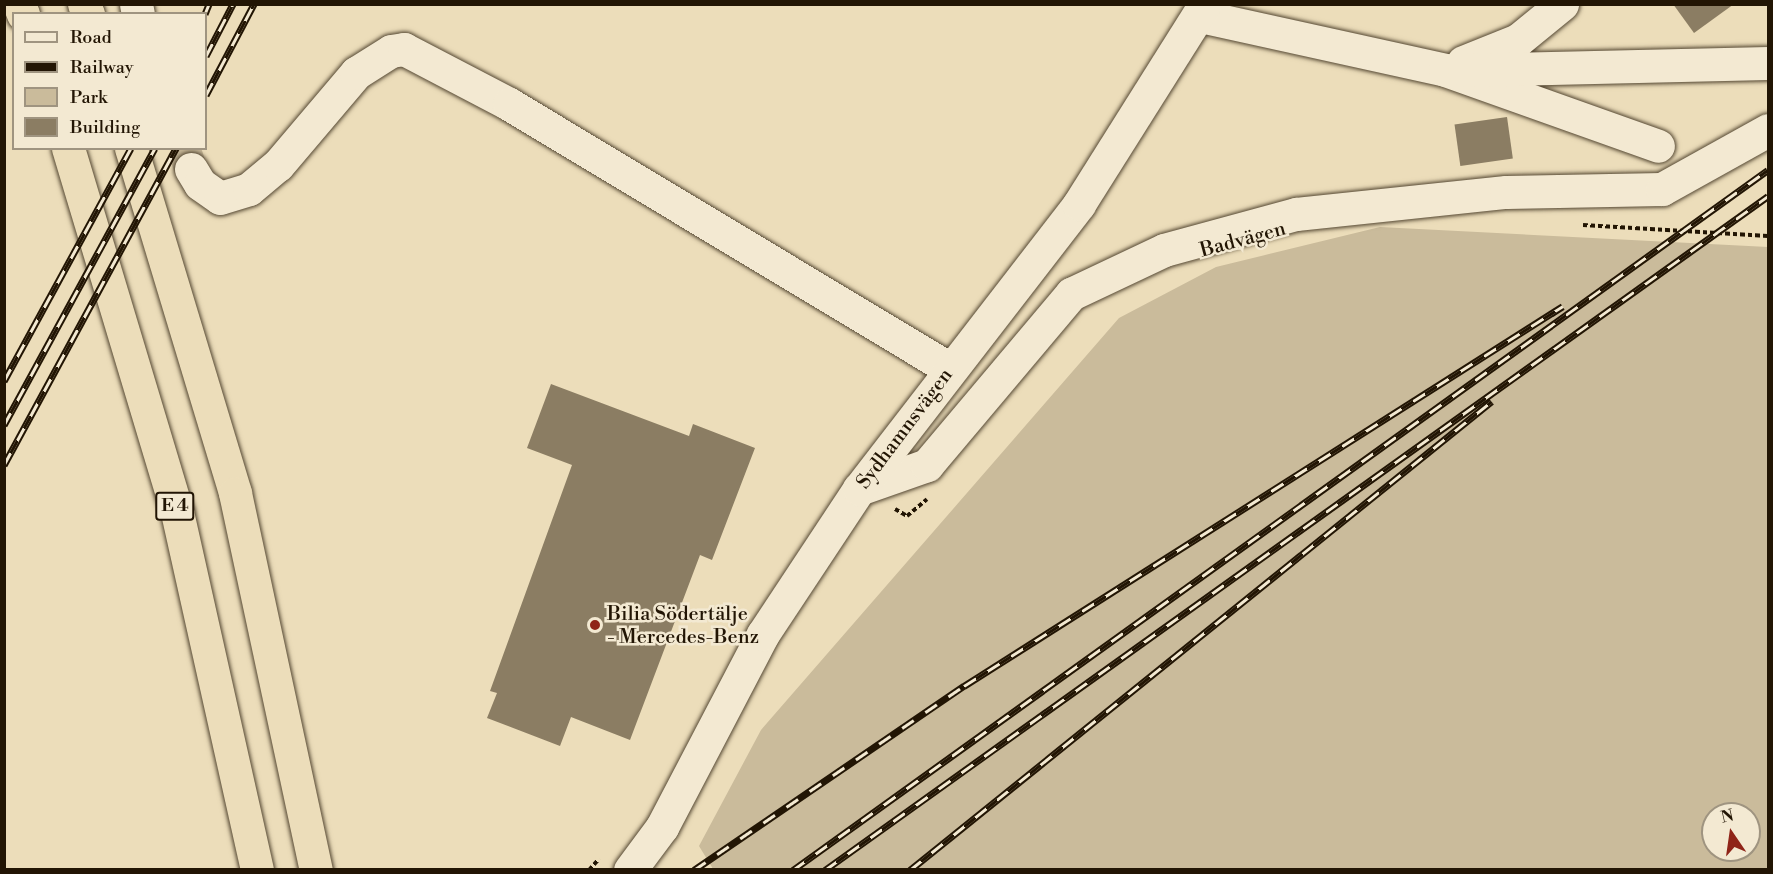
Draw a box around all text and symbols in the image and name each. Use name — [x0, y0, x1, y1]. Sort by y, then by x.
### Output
legend — [12, 12, 207, 150]
text: Road — [70, 26, 112, 49]
text: Railway — [70, 56, 133, 79]
text: Park — [70, 86, 107, 109]
text: Building — [70, 116, 140, 139]
street label: Badvägen — [1197, 217, 1289, 263]
street label: Sydhamnsvägen — [852, 364, 958, 494]
road number: E 4 — [154, 491, 196, 521]
place label: Bilia Södertälje - Mercedes-Benz — [607, 602, 759, 649]
marker: Bilia Södertälje - Mercedes-Benz — [588, 618, 602, 632]
north arrow — [1701, 802, 1761, 862]
text: N — [1719, 805, 1736, 828]

